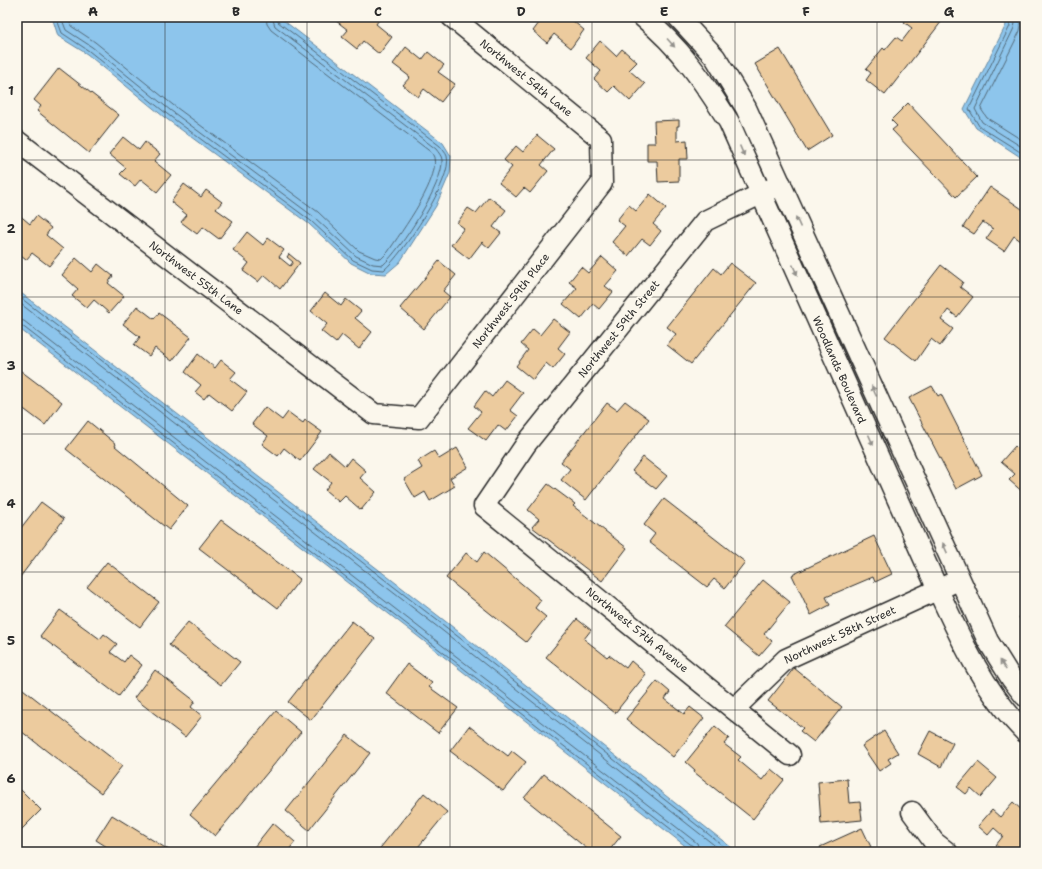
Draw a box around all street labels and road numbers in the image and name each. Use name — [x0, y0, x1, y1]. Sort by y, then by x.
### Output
street label: Northwest 54th Lane — [476, 36, 576, 120]
street label: Northwest 55th Lane — [146, 238, 246, 318]
street label: Northwest 59th Place — [469, 250, 553, 352]
street label: Northwest 59th Street — [575, 277, 663, 381]
street label: Woodlands Boulevard — [809, 314, 869, 426]
street label: Northwest 57th Avenue — [583, 584, 691, 676]
street label: Northwest 58th Street — [782, 602, 899, 668]

